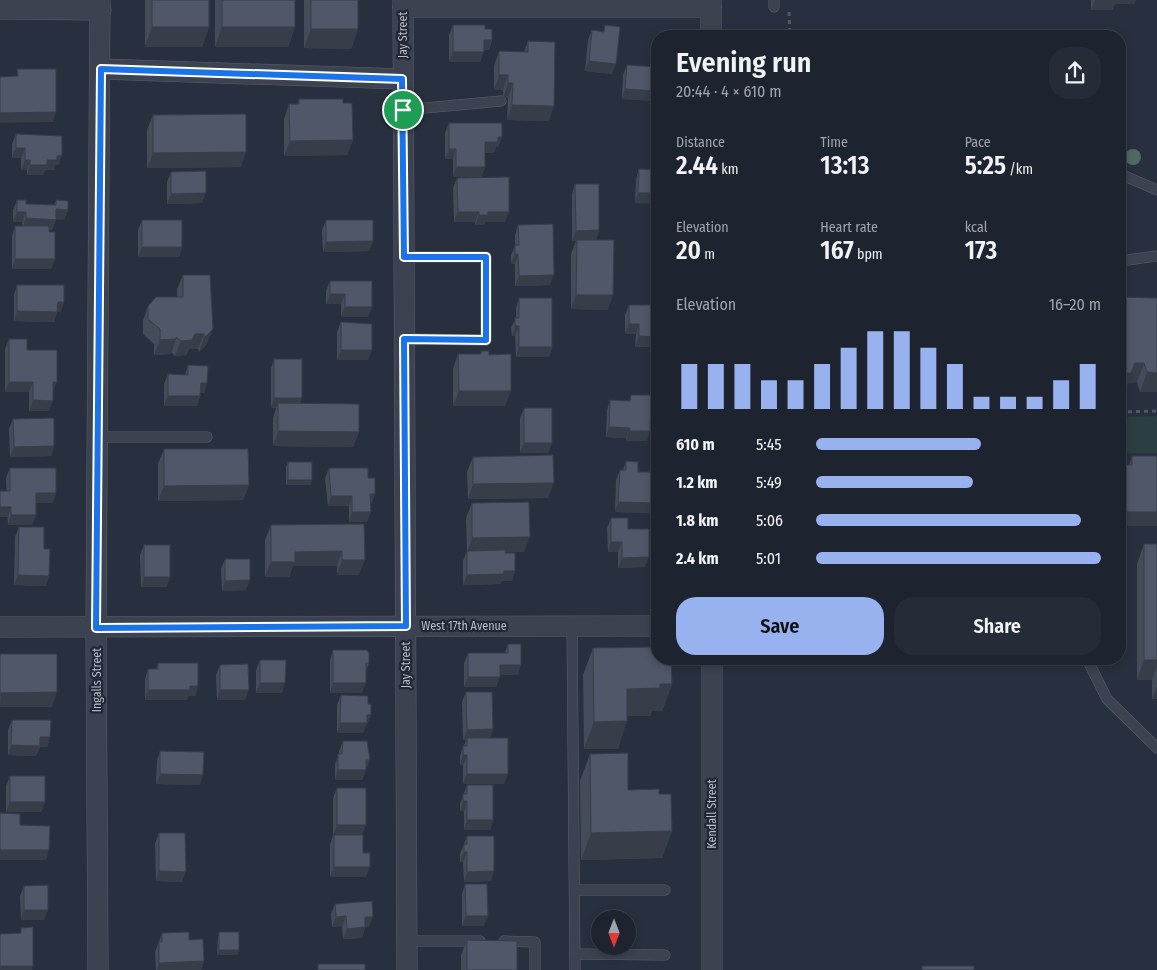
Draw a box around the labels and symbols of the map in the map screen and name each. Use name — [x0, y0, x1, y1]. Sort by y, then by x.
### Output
street label: Jay Street — [396, 12, 410, 58]
pin — [382, 89, 424, 131]
street label: West 17th Avenue — [421, 619, 507, 633]
street label: Jay Street — [399, 642, 413, 688]
street label: Ingalls Street — [90, 648, 104, 712]
street label: Kendall Street — [705, 779, 719, 849]
north arrow — [591, 910, 636, 955]

